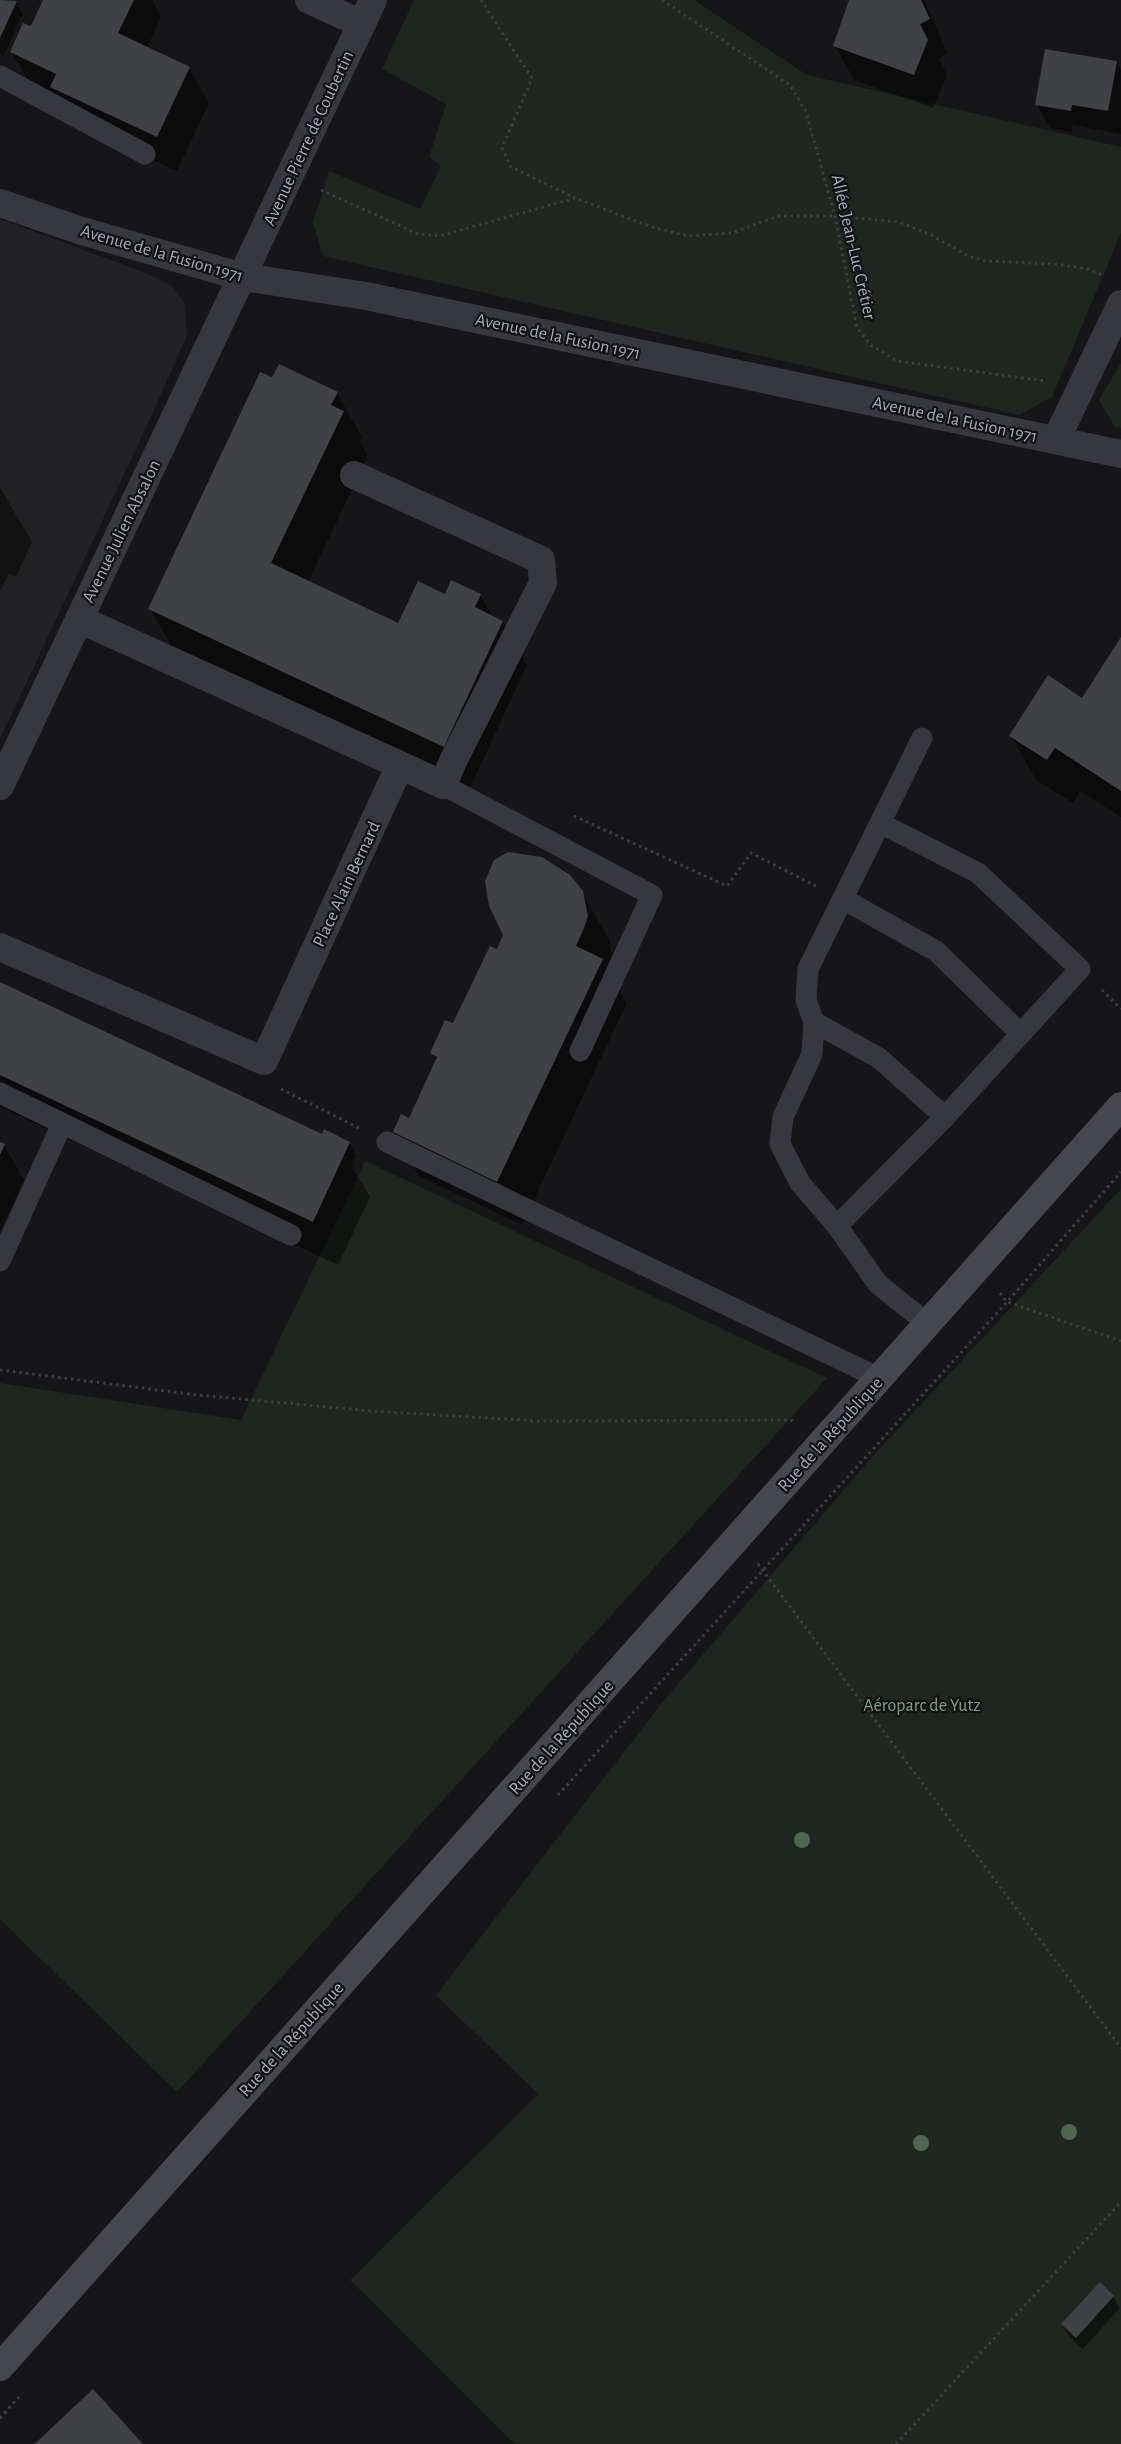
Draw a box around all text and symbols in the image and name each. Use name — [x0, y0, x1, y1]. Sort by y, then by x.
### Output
street label: Avenue Pierre de Coubertin — [260, 48, 357, 229]
street label: Allée Jean-Luc Crétier — [828, 173, 879, 322]
street label: Avenue de la Fusion 1971 — [78, 222, 245, 286]
street label: Avenue de la Fusion 1971 — [474, 311, 642, 363]
street label: Avenue de la Fusion 1971 — [871, 394, 1039, 446]
street label: Avenue Julien Absalon — [80, 457, 164, 606]
street label: Place Alain Bernard — [310, 819, 384, 950]
street label: Rue de la République — [775, 1374, 887, 1495]
street label: Rue de la République — [506, 1677, 618, 1798]
park label: Aéroparc de Yutz — [863, 1697, 981, 1715]
street label: Rue de la République — [236, 1979, 348, 2100]

